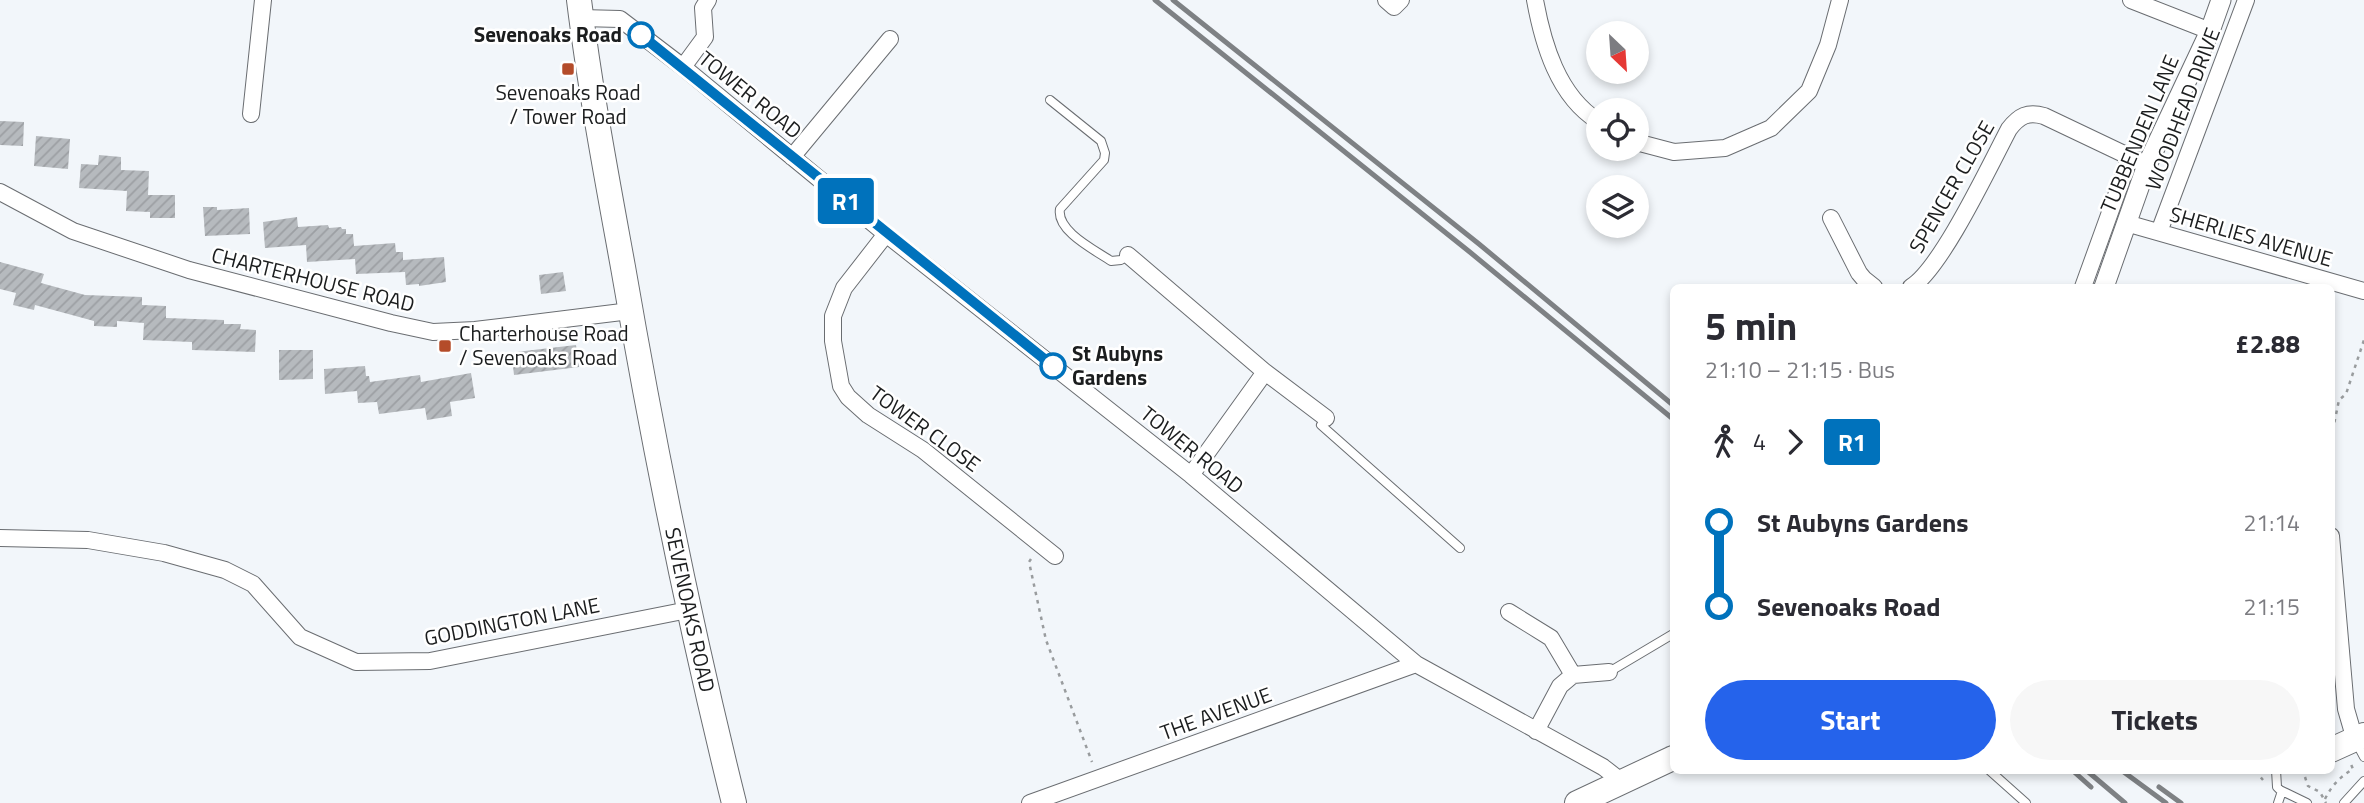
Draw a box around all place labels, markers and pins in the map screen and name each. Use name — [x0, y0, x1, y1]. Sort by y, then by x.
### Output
place label: Sevenoaks Road — [474, 18, 622, 50]
marker: Sevenoaks Road — [628, 22, 654, 48]
marker: Sevenoaks Road / Tower Road — [560, 61, 576, 77]
place label: Sevenoaks Road / Tower Road — [495, 76, 641, 132]
place label: Charterhouse Road / Sevenoaks Road — [459, 317, 629, 373]
place label: St Aubyns Gardens — [1072, 337, 1163, 393]
marker: Charterhouse Road / Sevenoaks Road — [437, 338, 453, 354]
marker: St Aubyns Gardens — [1040, 353, 1066, 379]

